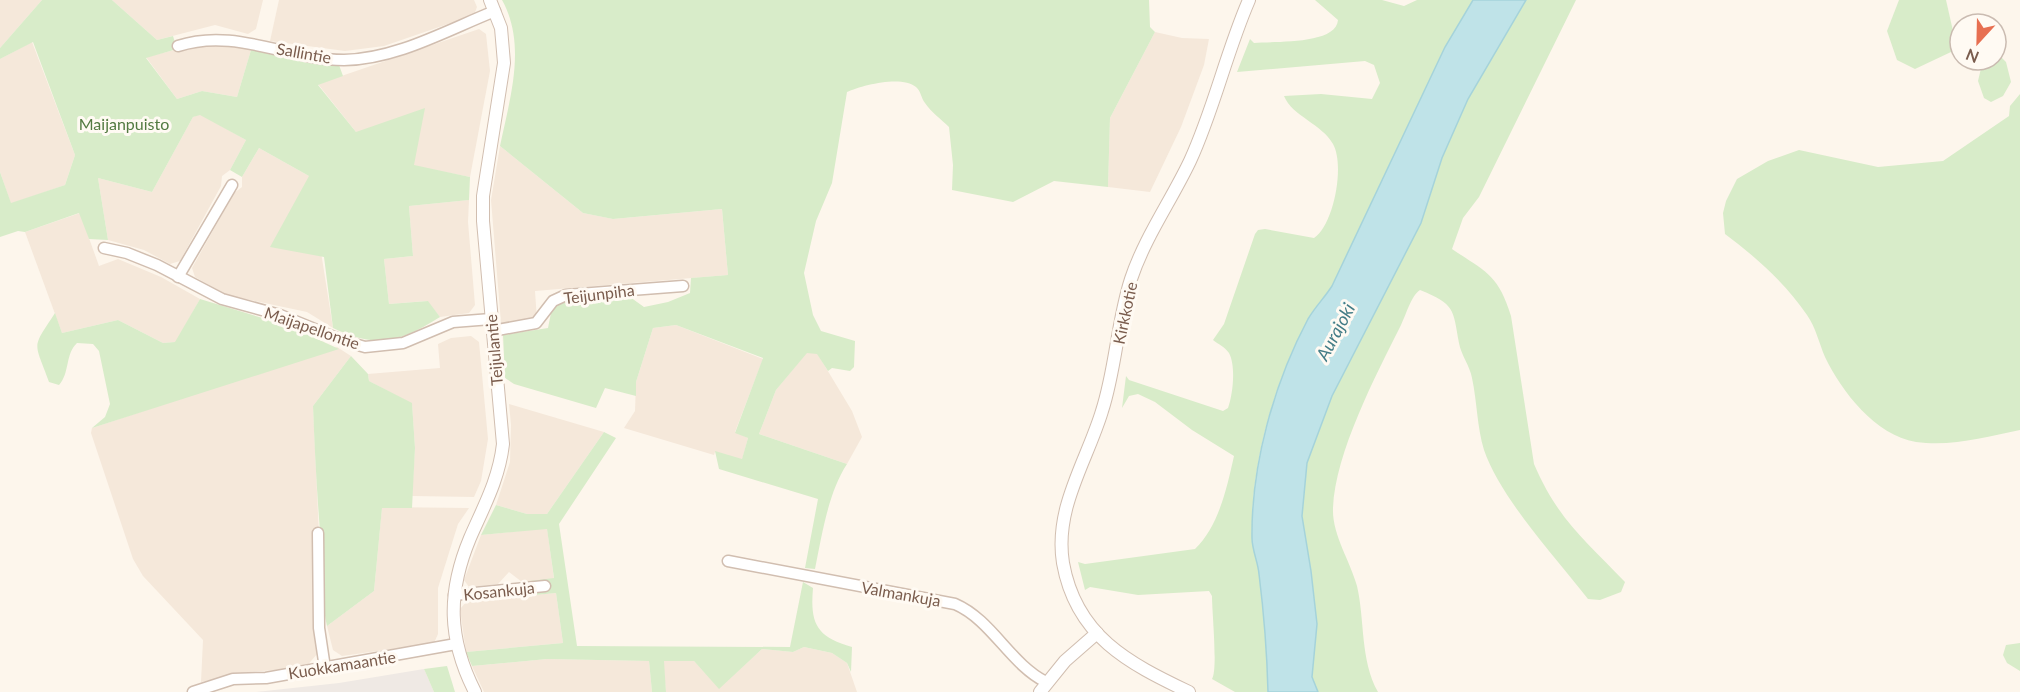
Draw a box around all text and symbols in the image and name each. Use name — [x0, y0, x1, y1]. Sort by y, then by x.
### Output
north arrow — [1948, 12, 2008, 72]
street label: Sallintie — [275, 38, 333, 67]
text: N — [1963, 45, 1981, 67]
park label: Maijanpuisto — [79, 114, 169, 133]
street label: Teijunpiha — [562, 280, 635, 307]
street label: Kirkkotie — [1109, 280, 1140, 346]
water label: Aurajoki — [1310, 299, 1359, 365]
street label: Maijapellontie — [262, 302, 362, 353]
street label: Teijulantie — [481, 314, 506, 386]
street label: Kosankuja — [462, 577, 536, 604]
street label: Valmankuja — [860, 577, 942, 610]
street label: Kuokkamaantie — [287, 647, 397, 682]

